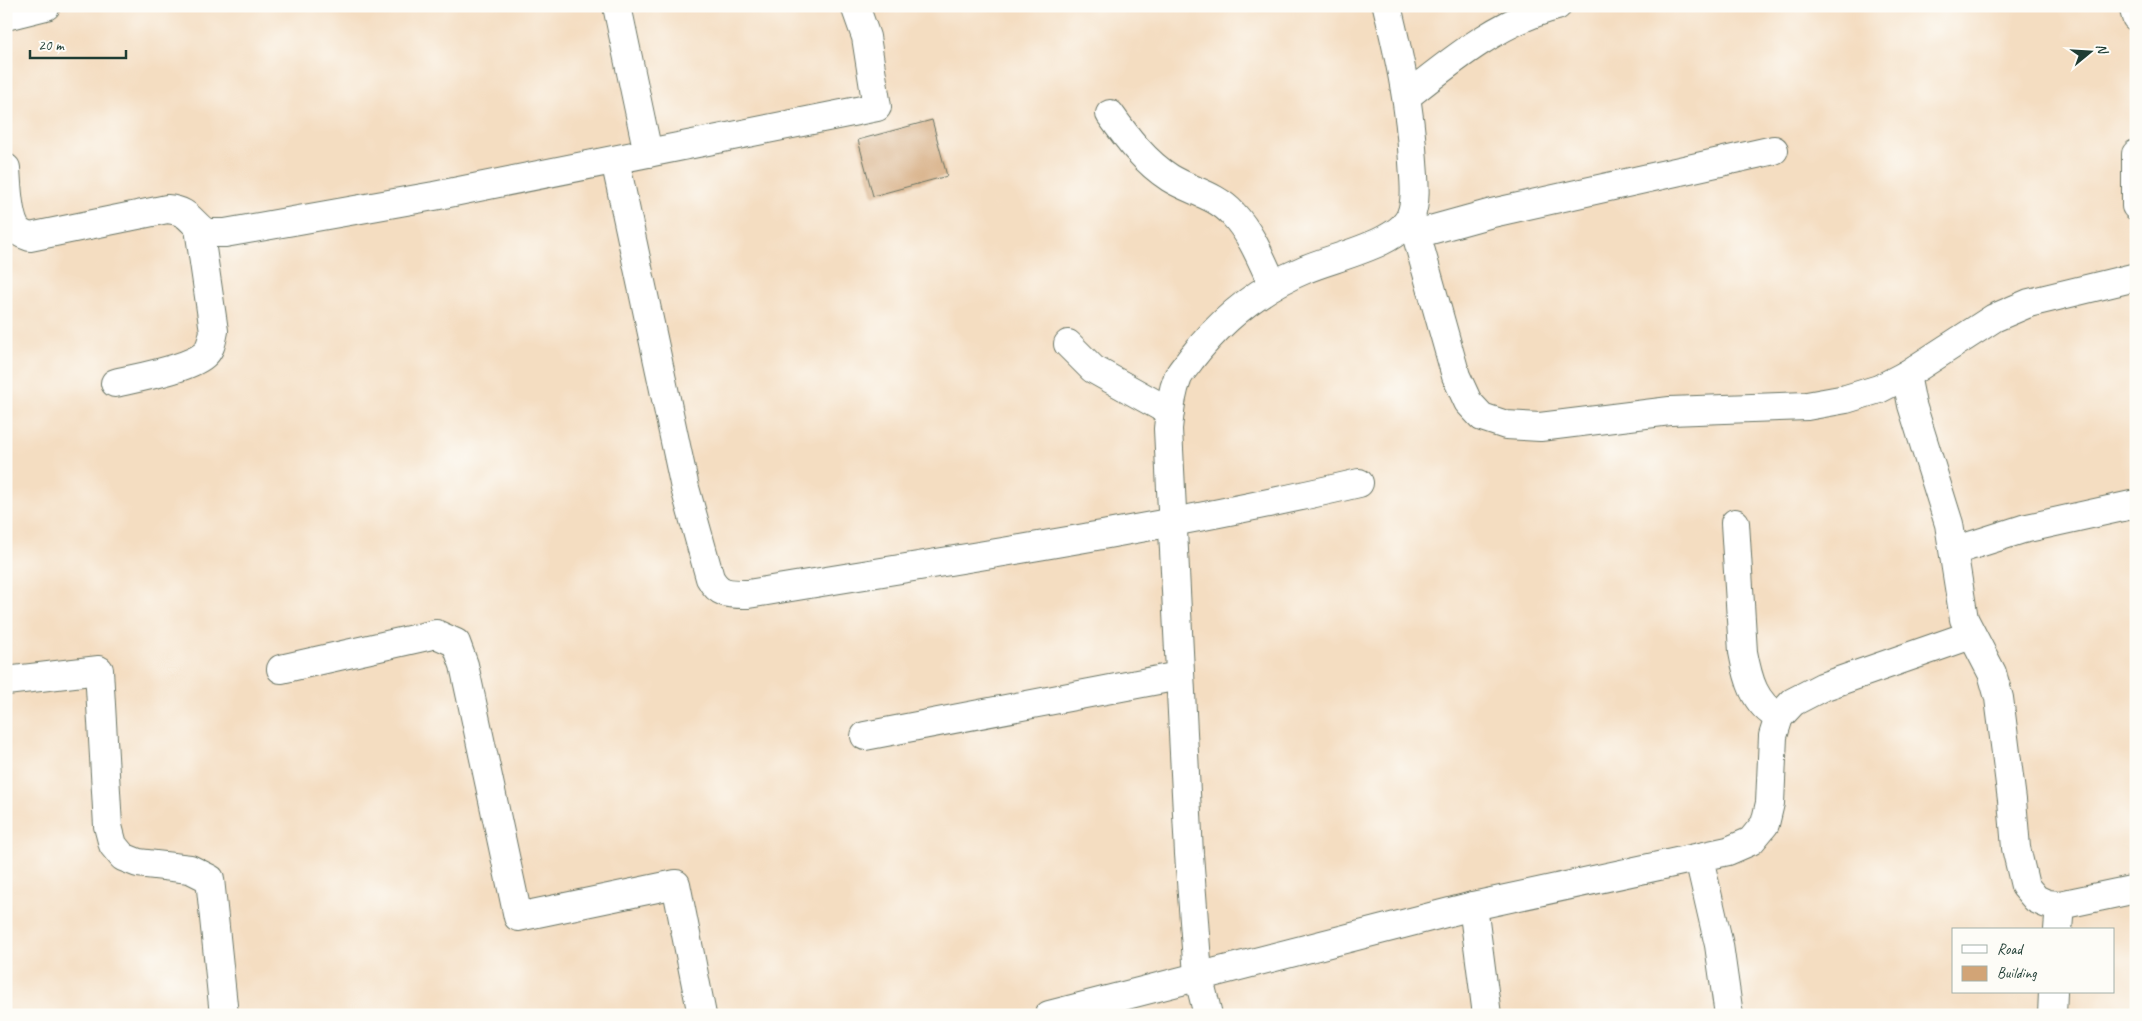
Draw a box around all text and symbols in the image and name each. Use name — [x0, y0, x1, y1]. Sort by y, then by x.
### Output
scale bar — [30, 28, 126, 60]
north arrow — [2064, 28, 2114, 78]
text: 20 m — [38, 36, 65, 55]
text: N — [2092, 41, 2112, 57]
legend — [1952, 928, 2114, 994]
text: Road — [1997, 940, 2024, 959]
text: Building — [1997, 964, 2037, 983]

